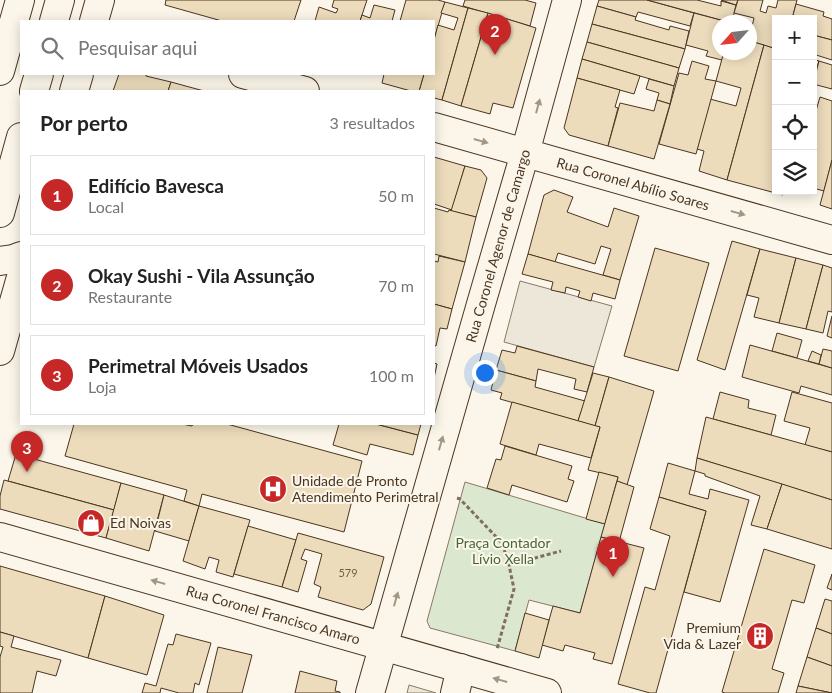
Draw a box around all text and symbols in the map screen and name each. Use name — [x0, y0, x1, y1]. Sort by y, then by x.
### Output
pin: 2 — [479, 14, 511, 55]
north arrow — [712, 15, 757, 60]
map controls — [772, 15, 817, 195]
button: + — [772, 15, 817, 60]
search box — [20, 20, 435, 75]
icon: search — [38, 34, 66, 62]
text: Pesquisar aqui — [78, 36, 197, 59]
button: − — [772, 60, 817, 105]
one-way arrow — [535, 99, 543, 114]
button: locate — [772, 105, 817, 150]
text: Por perto — [40, 110, 128, 135]
text: 3 resultados — [329, 113, 415, 132]
one-way arrow — [473, 137, 488, 145]
street label: Rua Coronel Agenor de Camargo — [462, 147, 533, 344]
button: layers — [772, 150, 817, 195]
street label: Rua Coronel Abílio Soares — [555, 154, 711, 213]
text: Edifício Bavesca — [88, 174, 224, 197]
text: 1 — [52, 186, 62, 205]
text: 50 m — [378, 186, 414, 205]
text: Local — [88, 197, 124, 216]
one-way arrow — [731, 210, 746, 218]
text: Okay Sushi - Vila Assunção — [88, 264, 315, 287]
text: 2 — [52, 276, 62, 295]
text: 70 m — [378, 276, 414, 295]
text: Restaurante — [88, 287, 172, 306]
text: Perimetral Móveis Usados — [88, 354, 308, 377]
your location — [472, 360, 498, 386]
text: 3 — [52, 366, 62, 385]
text: 100 m — [369, 366, 414, 385]
text: Loja — [88, 377, 117, 396]
pin: 3 — [11, 431, 43, 472]
one-way arrow — [438, 436, 446, 451]
place label: Unidade de Pronto Atendimento Perimetral — [292, 472, 439, 505]
hospital icon: Unidade de Pronto Atendimento Perimetral — [258, 474, 288, 504]
shop icon: Ed Noivas — [76, 508, 106, 538]
place label: Ed Noivas — [110, 514, 171, 531]
park label: Praça Contador Lívio Xella — [455, 534, 551, 567]
pin: 1 — [597, 536, 629, 577]
house number: 579 — [338, 566, 358, 579]
one-way arrow — [151, 578, 166, 586]
street label: Rua Coronel Francisco Amaro — [184, 582, 362, 648]
one-way arrow — [392, 592, 400, 607]
place label: Premium Vida & Lazer — [663, 619, 741, 652]
building icon: Premium Vida & Lazer — [745, 621, 775, 651]
one-way arrow — [492, 675, 507, 683]

